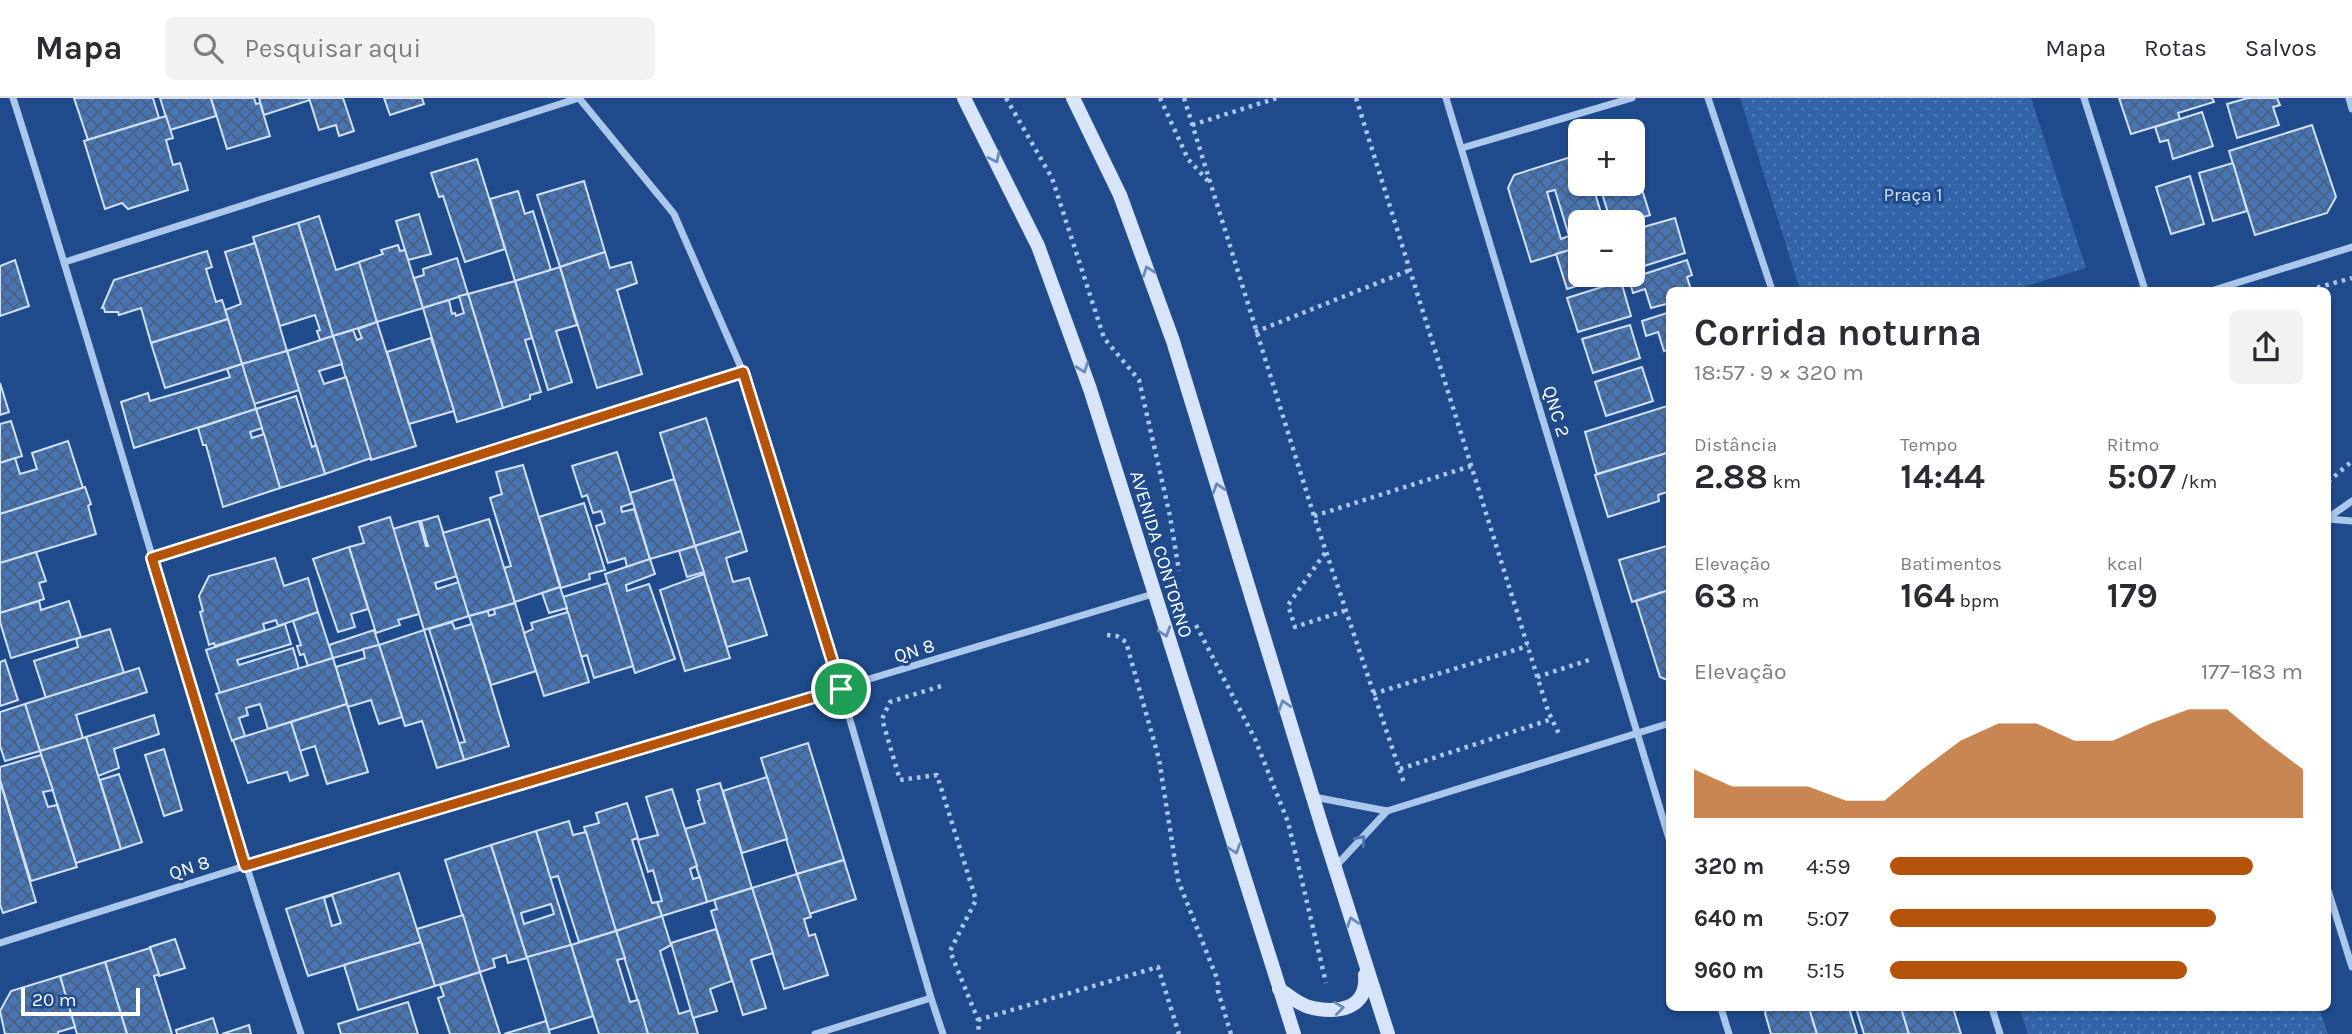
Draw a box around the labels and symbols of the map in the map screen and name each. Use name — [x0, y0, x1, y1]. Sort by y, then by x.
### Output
one-way arrow — [987, 151, 1001, 164]
park label: Praça 1 — [1884, 184, 1942, 206]
one-way arrow — [1142, 266, 1156, 278]
one-way arrow — [1075, 362, 1089, 374]
street label: QNC 2 — [1538, 383, 1574, 440]
street label: AVENIDA CONTORNO — [1125, 468, 1197, 641]
one-way arrow — [1211, 482, 1226, 494]
one-way arrow — [1157, 626, 1172, 638]
street label: QN 8 — [891, 634, 937, 668]
pin — [811, 659, 871, 719]
one-way arrow — [1278, 699, 1293, 711]
one-way arrow — [1352, 835, 1365, 848]
one-way arrow — [1226, 842, 1241, 854]
street label: QN 8 — [166, 851, 212, 885]
one-way arrow — [1346, 917, 1360, 929]
scale bar — [21, 985, 140, 1017]
one-way arrow — [1333, 1000, 1345, 1015]

